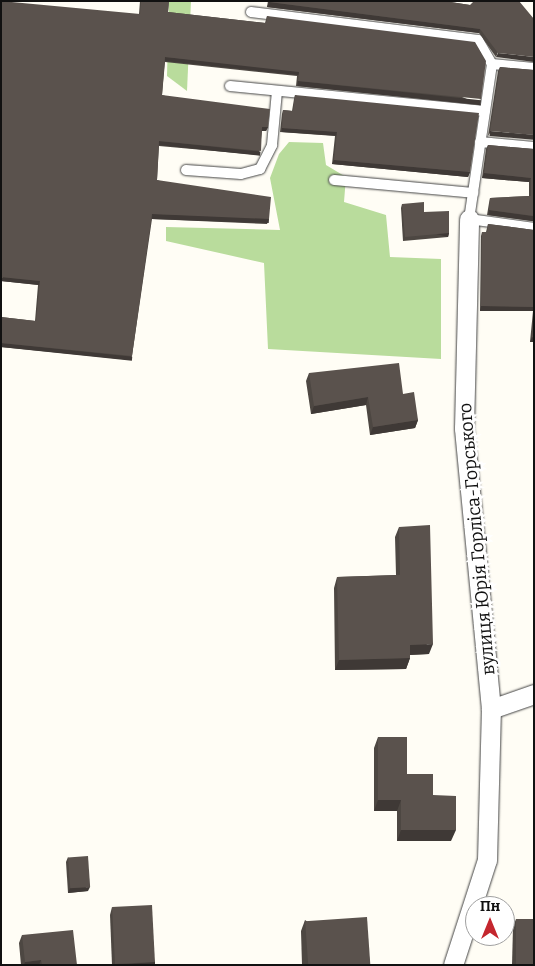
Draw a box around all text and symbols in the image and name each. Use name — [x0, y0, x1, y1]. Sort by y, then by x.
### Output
street label: вулиця Юрія Горліса-Горського — [454, 402, 500, 676]
north arrow — [465, 896, 515, 946]
text: Пн — [480, 898, 500, 915]

